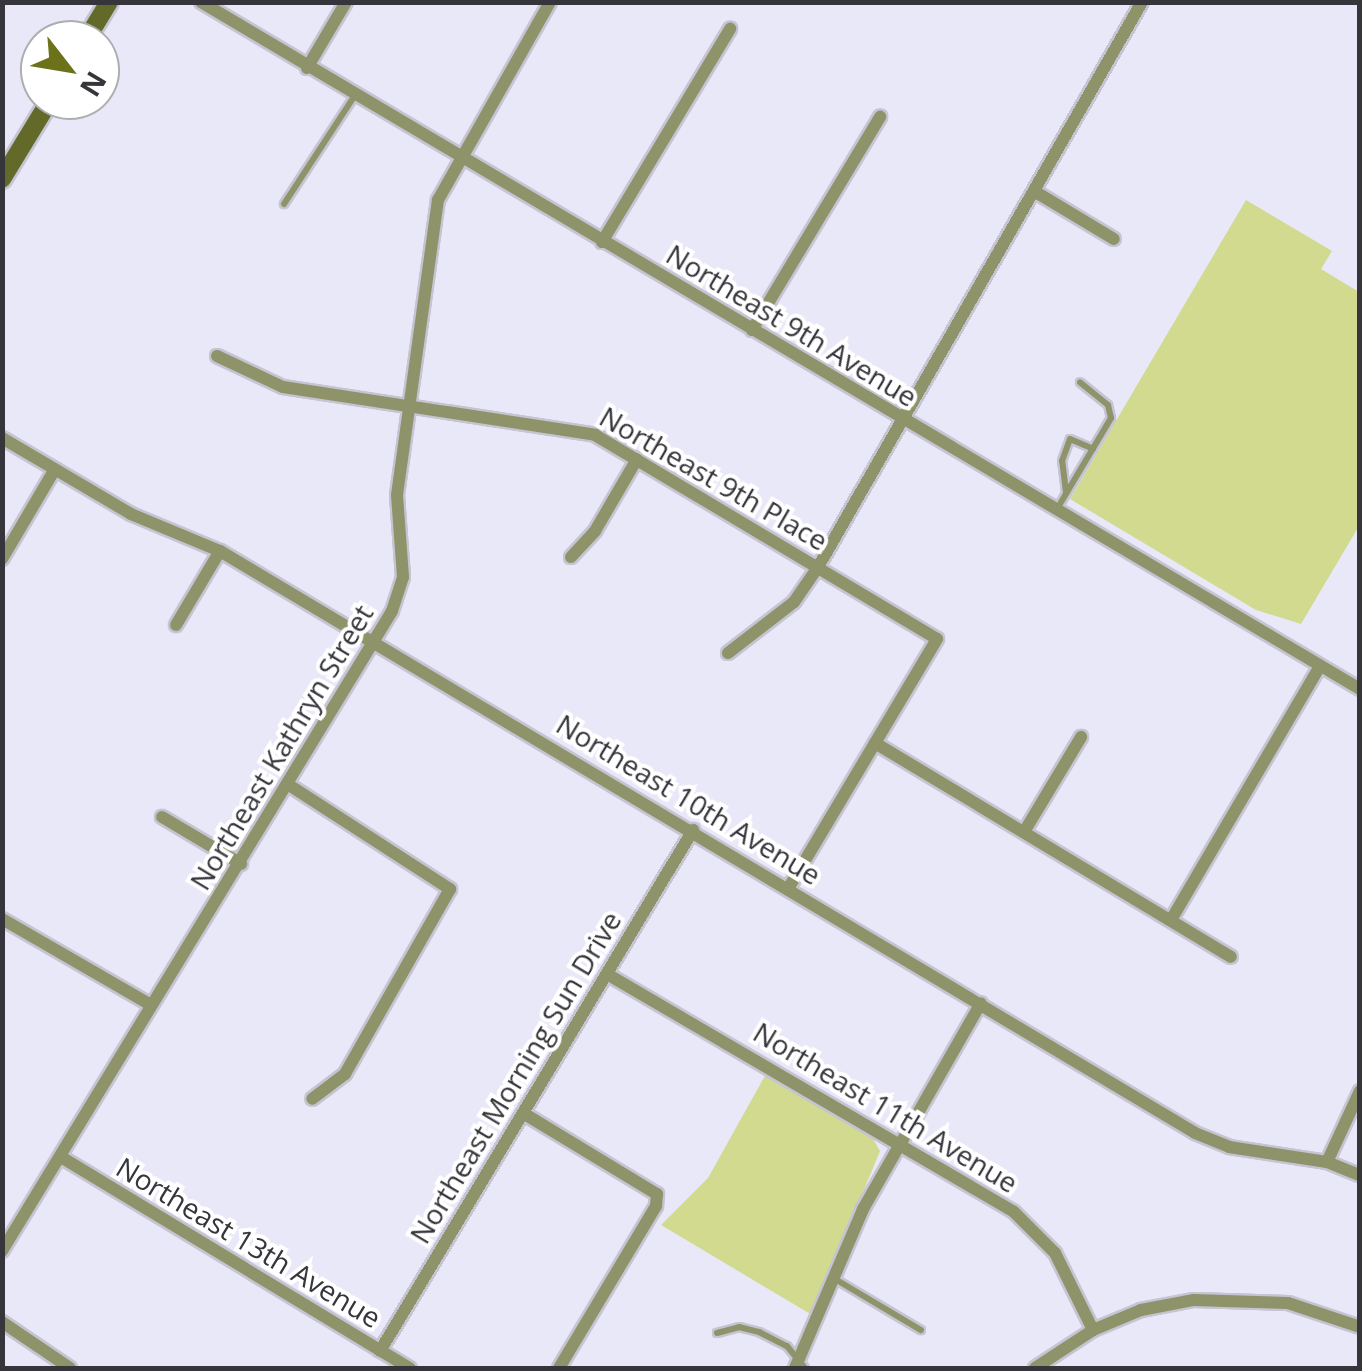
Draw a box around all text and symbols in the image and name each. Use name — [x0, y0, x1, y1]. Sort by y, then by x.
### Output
north arrow — [20, 20, 120, 120]
text: N — [72, 65, 116, 104]
street label: Northeast 9th Avenue — [661, 237, 923, 413]
street label: Northeast 9th Place — [594, 399, 834, 557]
street label: Northeast Kathryn Street — [183, 598, 379, 896]
street label: Northeast 10th Avenue — [551, 707, 827, 891]
street label: Northeast Morning Sun Drive — [402, 905, 628, 1249]
street label: Northeast 11th Avenue — [748, 1015, 1024, 1199]
street label: Northeast 13th Avenue — [111, 1150, 387, 1334]

